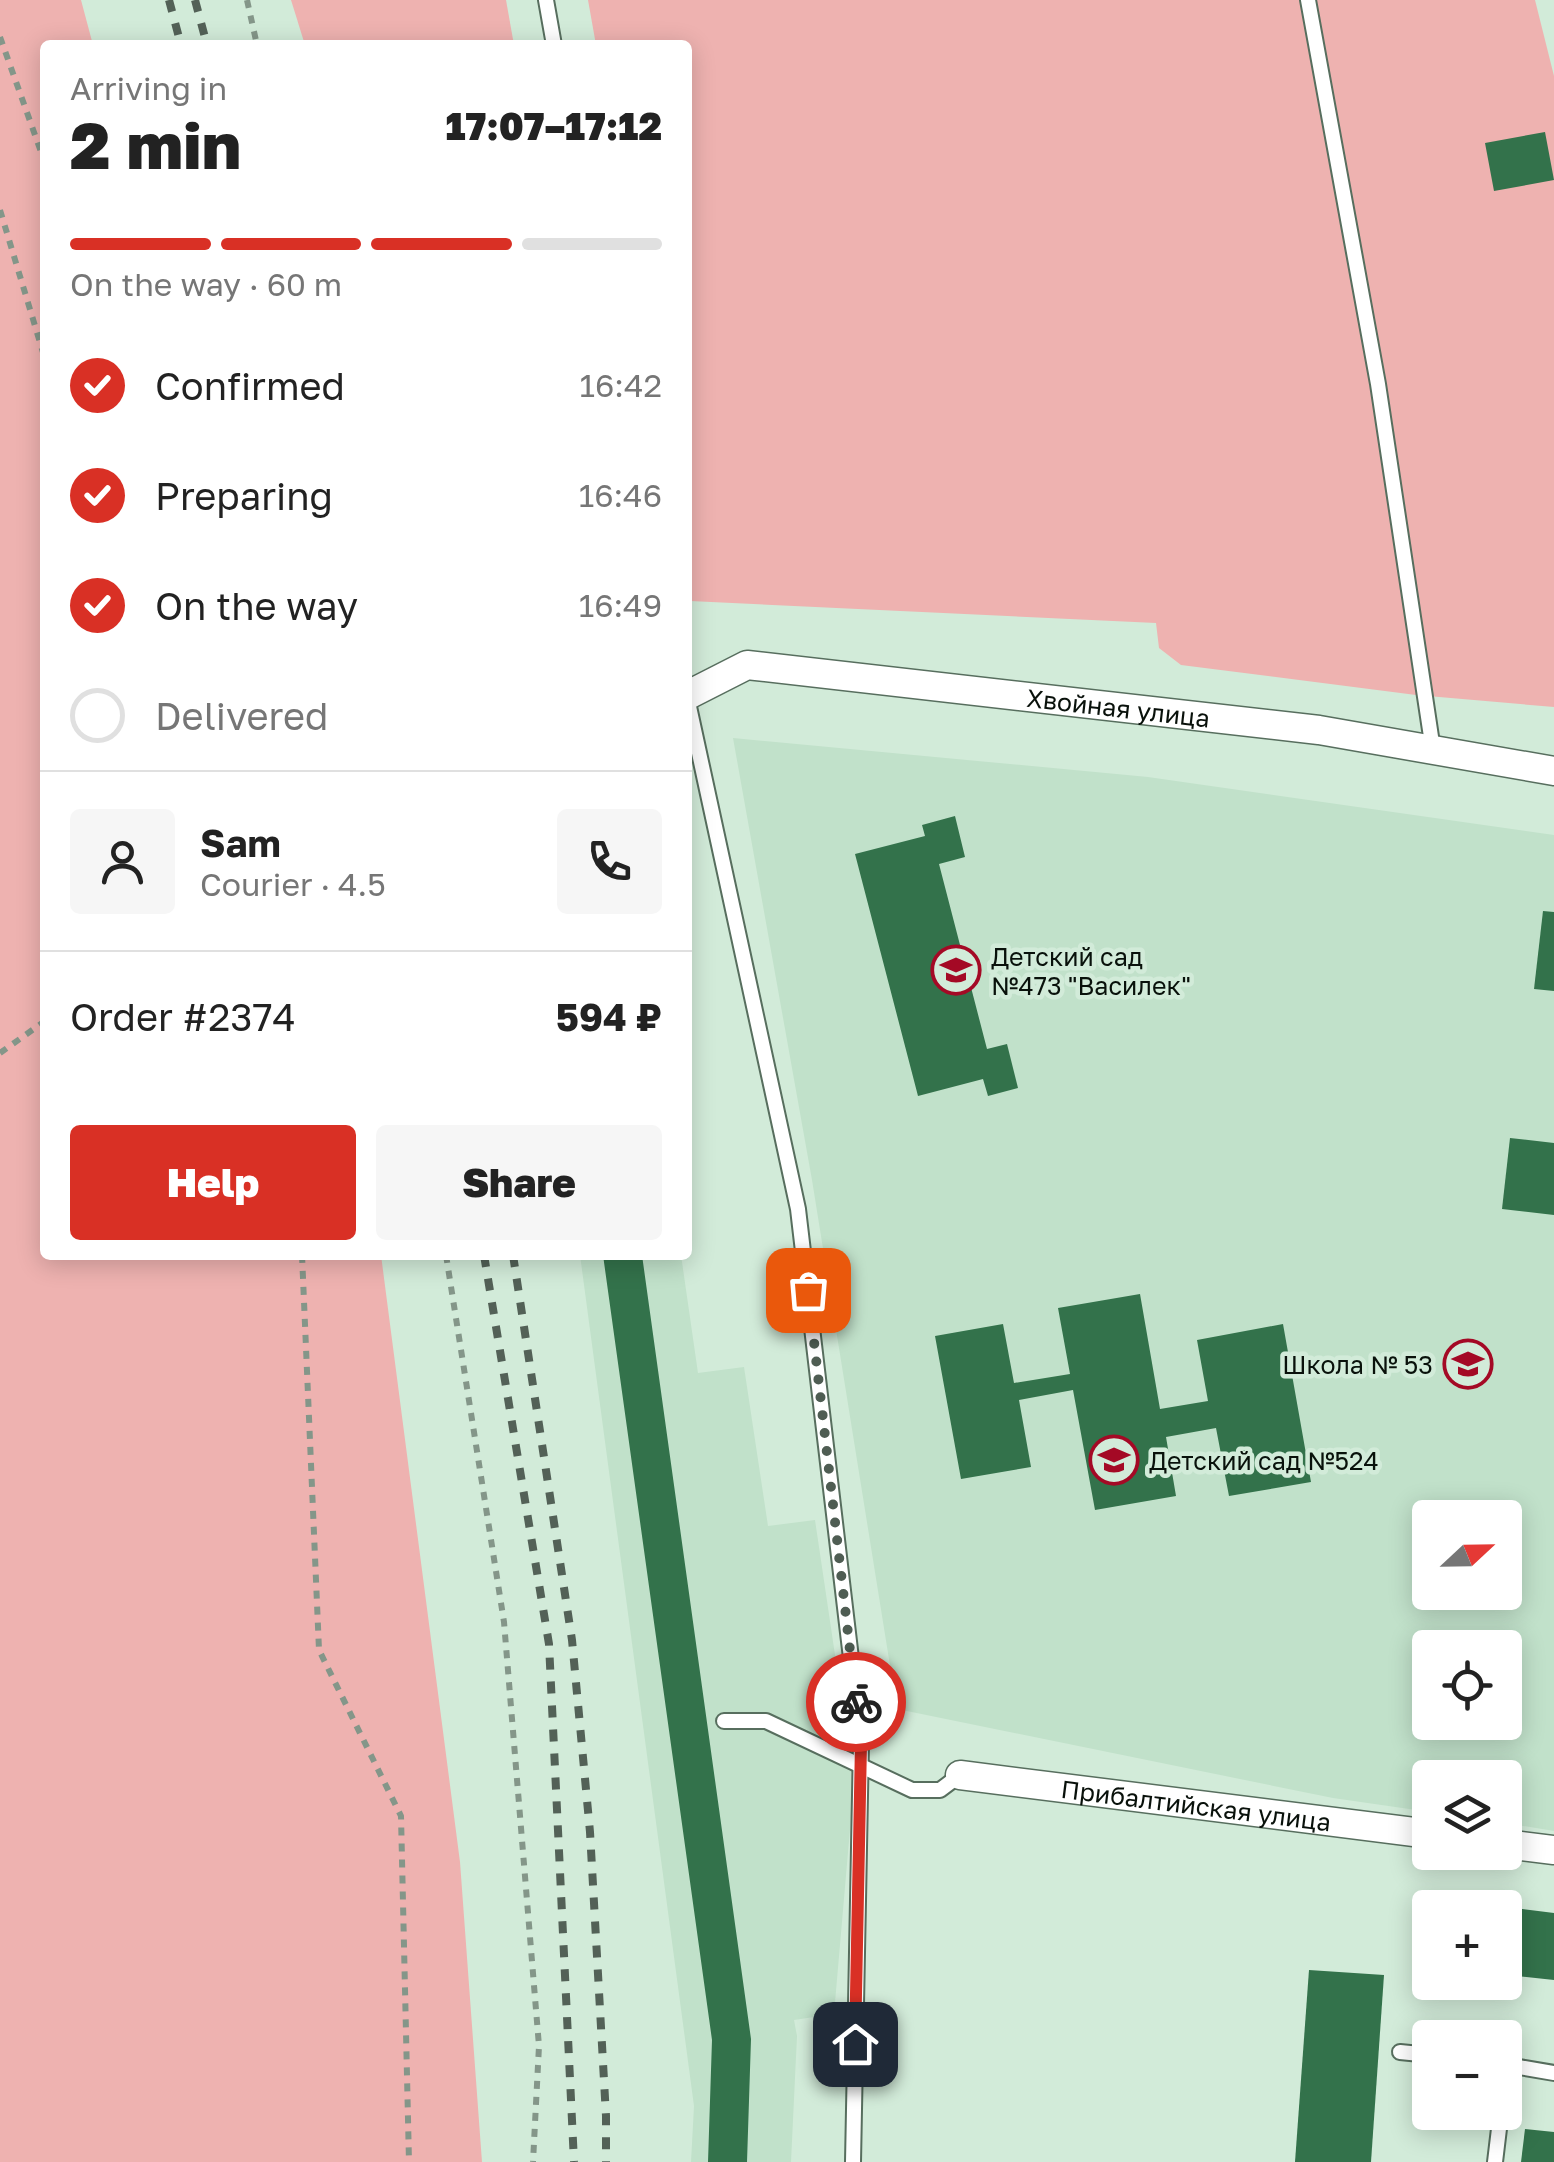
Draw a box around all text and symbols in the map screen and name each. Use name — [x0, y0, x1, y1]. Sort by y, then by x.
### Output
text: Arriving in — [70, 69, 227, 107]
text: 17:07–17:12 — [445, 103, 662, 148]
text: 2 min — [70, 105, 241, 183]
text: On the way · 60 m — [70, 265, 342, 303]
icon: check — [70, 358, 125, 413]
text: Confirmed — [155, 363, 345, 408]
text: 16:42 — [579, 366, 662, 404]
icon: check — [70, 468, 125, 523]
text: Preparing — [155, 473, 333, 518]
text: 16:46 — [579, 476, 662, 514]
icon: check — [70, 578, 125, 633]
text: On the way — [155, 583, 358, 628]
text: 16:49 — [579, 586, 662, 624]
street label: Хвойная улица — [1025, 681, 1212, 733]
text: Delivered — [155, 693, 328, 738]
button: person — [70, 809, 175, 914]
button: phone — [557, 809, 662, 914]
text: Sam — [200, 820, 281, 865]
text: Courier · 4.5 — [200, 865, 386, 903]
place label: Детский сад №473 "Василек" — [991, 941, 1191, 1001]
school or university icon: Детский сад №473 "Василек" — [930, 944, 982, 996]
text: Order #2374 — [70, 994, 296, 1039]
text: 594 ₽ — [556, 994, 662, 1039]
button: Help — [70, 1125, 356, 1240]
button: Share — [376, 1125, 662, 1240]
pin — [766, 1248, 851, 1333]
icon: bag — [781, 1263, 836, 1318]
school or university icon: Школа № 53 — [1442, 1338, 1494, 1390]
place label: Школа № 53 — [1282, 1349, 1433, 1380]
school or university icon: Детский сад №524 — [1088, 1434, 1140, 1486]
place label: Детский сад №524 — [1149, 1445, 1379, 1476]
north arrow — [1412, 1500, 1522, 1610]
map controls — [1412, 1500, 1522, 2130]
button: locate — [1412, 1630, 1522, 1740]
courier — [806, 1652, 906, 1752]
icon: bike — [829, 1675, 884, 1730]
button: layers — [1412, 1760, 1522, 1870]
street label: Прибалтийская улица — [1059, 1772, 1333, 1837]
button: + — [1412, 1890, 1522, 2000]
pin — [813, 2002, 898, 2087]
icon: home — [828, 2017, 883, 2072]
button: − — [1412, 2020, 1522, 2130]

